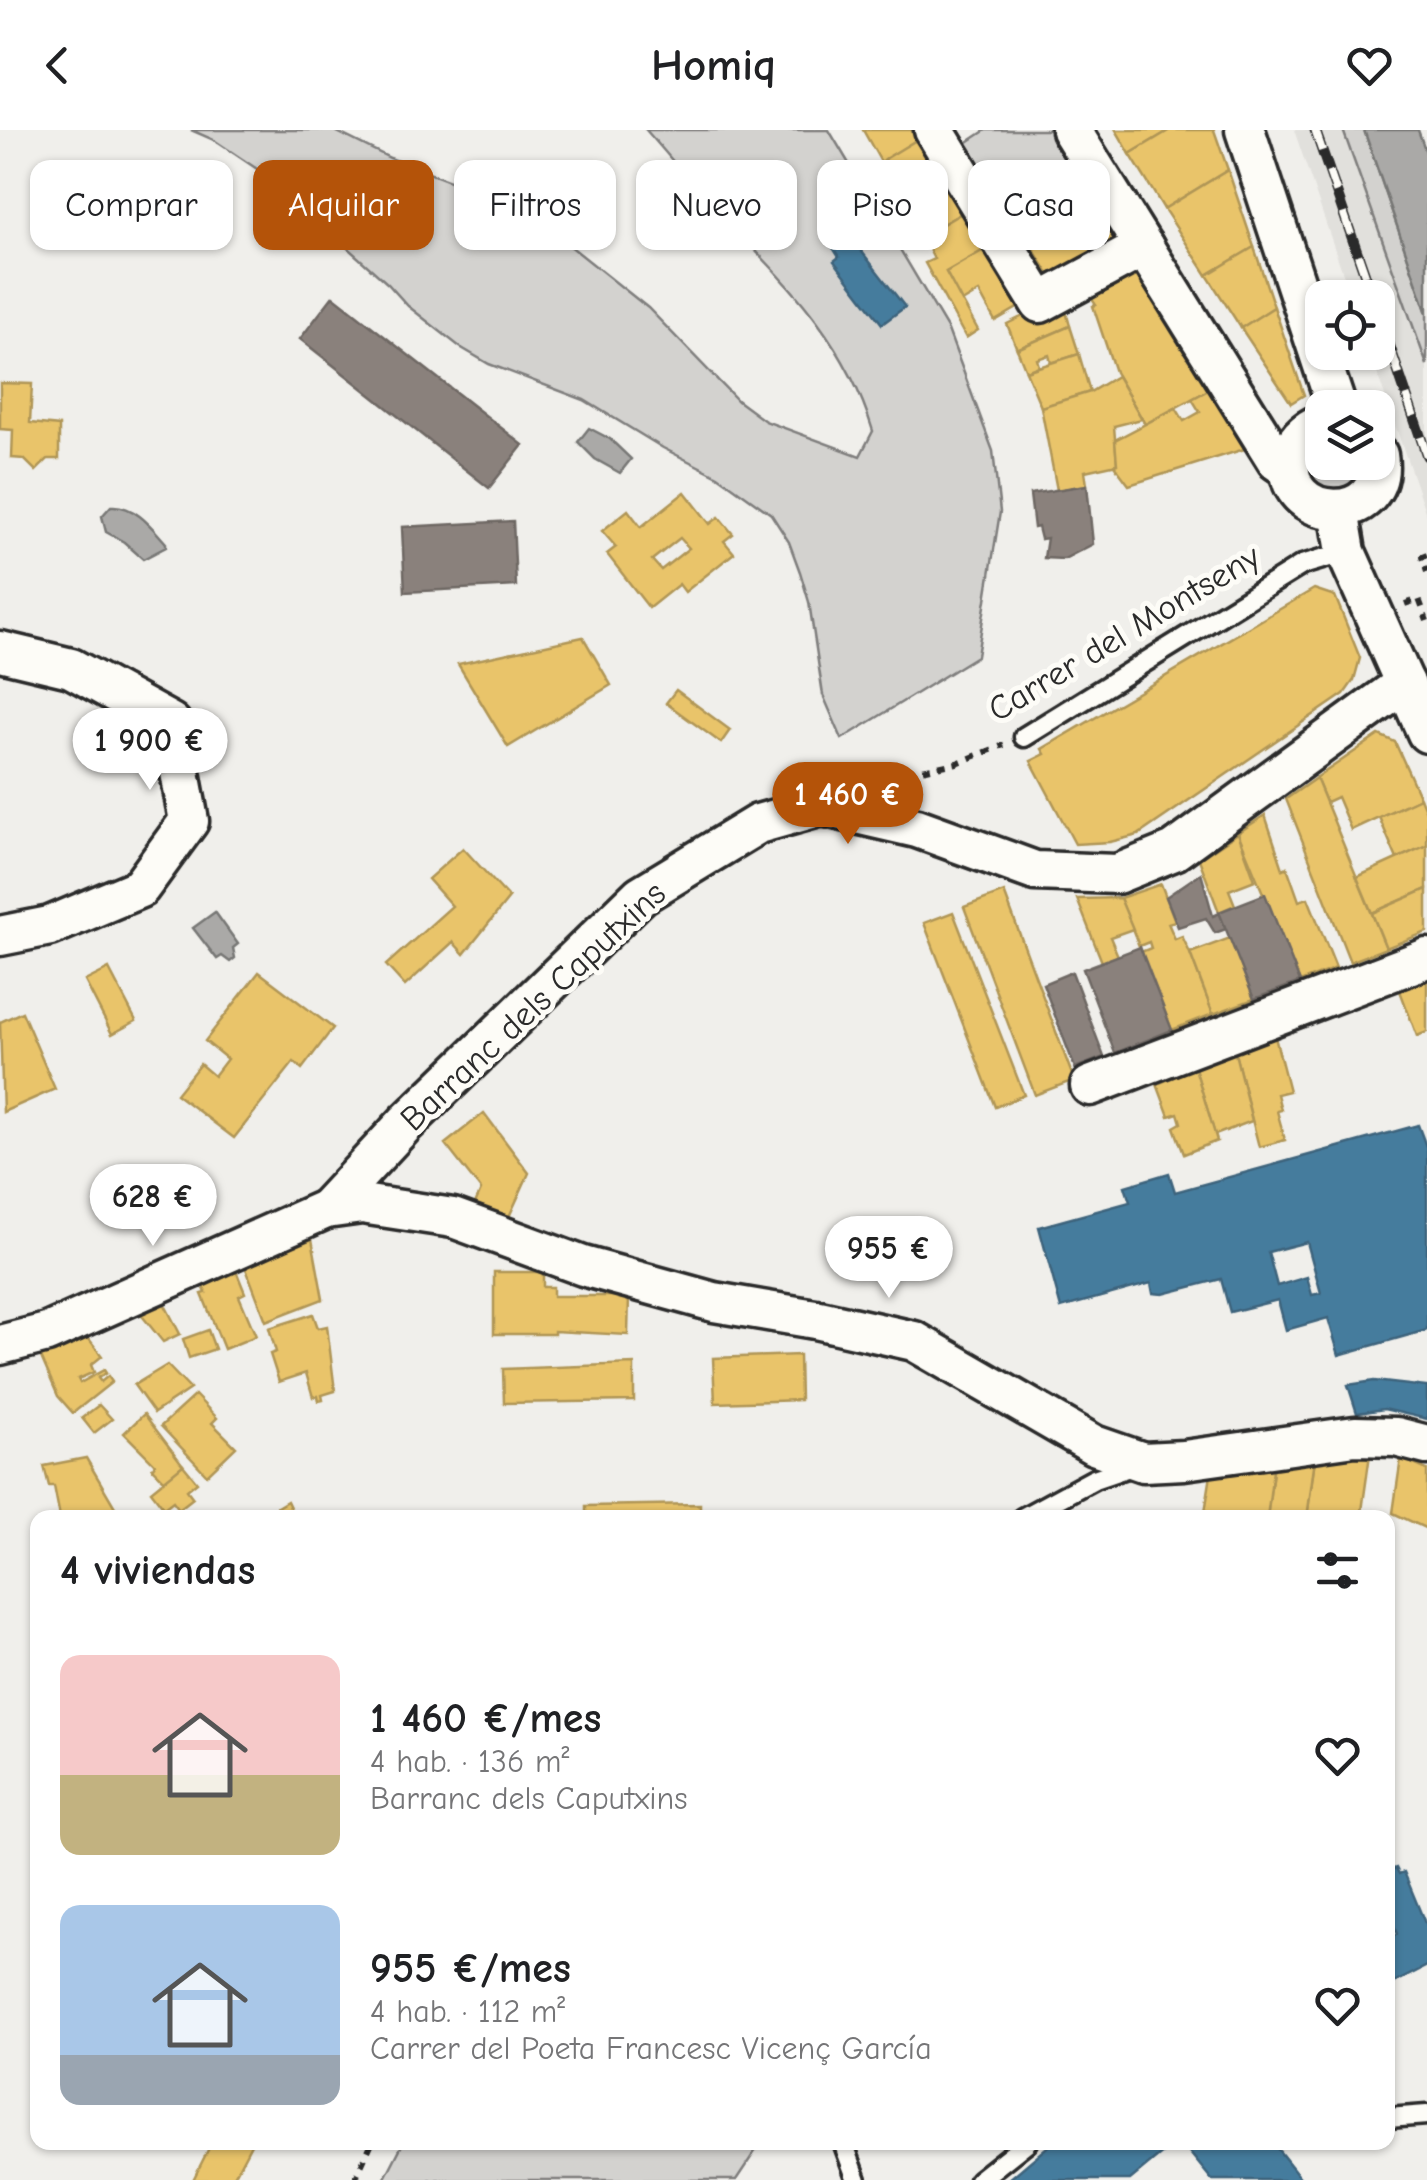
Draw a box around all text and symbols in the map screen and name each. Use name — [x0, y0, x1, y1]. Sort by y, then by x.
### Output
icon: back — [30, 38, 85, 93]
icon: heart — [1342, 38, 1397, 93]
text: Homiq — [651, 39, 776, 91]
chip: Comprar — [30, 160, 233, 250]
chip: Alquilar — [253, 160, 434, 250]
chip: Filtros — [454, 160, 616, 250]
chip: Nuevo — [636, 160, 797, 250]
chip: Piso — [817, 160, 948, 250]
chip: Casa — [968, 160, 1110, 250]
map controls — [1305, 280, 1395, 480]
button: locate — [1305, 280, 1395, 370]
button: layers — [1305, 390, 1395, 480]
street label: Carrer del Montseny — [981, 536, 1267, 730]
pin: 1 900 € — [58, 708, 242, 793]
text: 1 900 € — [95, 722, 205, 759]
pin: 1 460 € — [756, 762, 940, 847]
text: 1 460 € — [794, 776, 902, 813]
street label: Barranc dels Caputxins — [392, 873, 674, 1139]
pin: 628 € — [83, 1164, 223, 1249]
text: 628 € — [112, 1178, 194, 1215]
pin: 955 € — [819, 1216, 959, 1301]
text: 955 € — [847, 1230, 931, 1267]
icon: filters — [1310, 1543, 1365, 1598]
text: 4 viviendas — [60, 1546, 255, 1595]
text: 1 460 €/mes — [370, 1694, 601, 1743]
icon: home — [140, 1695, 260, 1815]
icon: heart — [1310, 1728, 1365, 1783]
text: 4 hab. · 136 m² — [370, 1743, 569, 1780]
text: Barranc dels Caputxins — [370, 1780, 688, 1817]
text: 955 €/mes — [370, 1944, 571, 1993]
icon: home — [140, 1945, 260, 2065]
icon: heart — [1310, 1978, 1365, 2033]
text: 4 hab. · 112 m² — [370, 1993, 565, 2030]
text: Carrer del Poeta Francesc Vicenç García — [370, 2030, 932, 2067]

